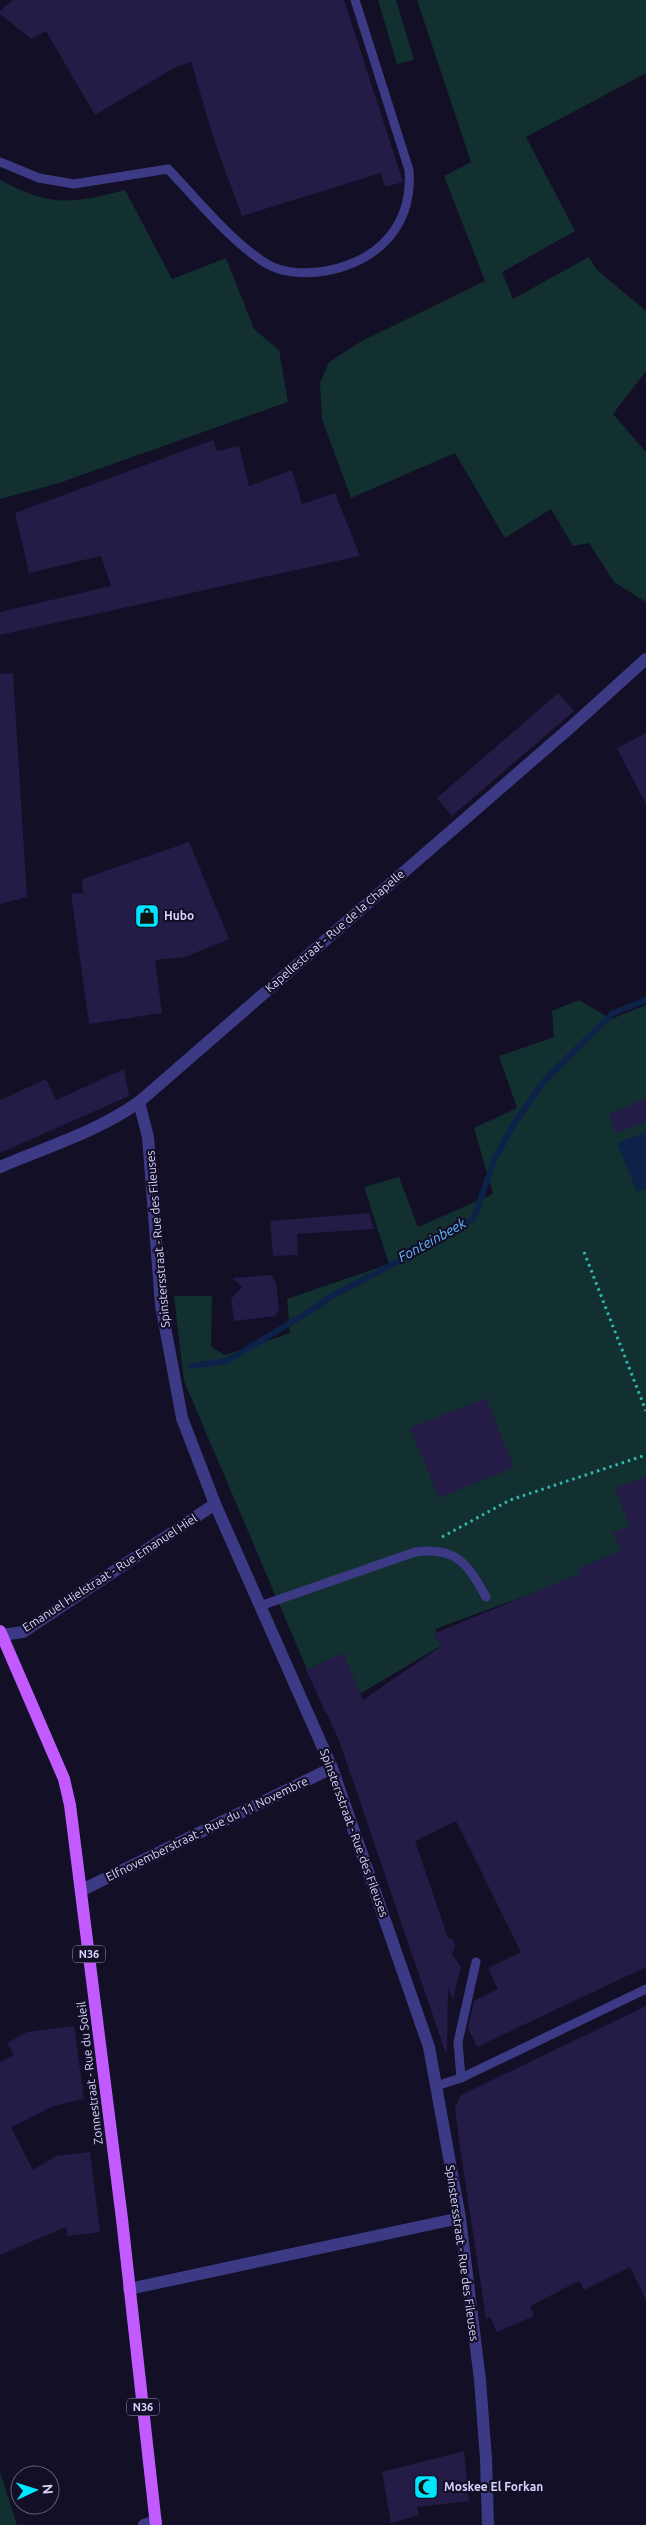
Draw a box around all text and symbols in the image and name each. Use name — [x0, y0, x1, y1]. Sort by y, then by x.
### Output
street label: Kapellestraat - Rue de la Chapelle — [263, 867, 407, 994]
shop icon: Hubo — [134, 903, 160, 929]
place label: Hubo — [164, 909, 194, 922]
street label: Spinstersstraat - Rue des Fileuses — [143, 1150, 172, 1328]
water label: Fonteinbeek — [395, 1214, 469, 1265]
street label: Emanuel Hielstraat - Rue Emanuel Hiel — [20, 1511, 199, 1634]
street label: Spinstersstraat - Rue des Fileuses — [318, 1747, 391, 1919]
street label: Elfnovemberstraat - Rue du 11 Novembre — [104, 1774, 310, 1883]
road number: N36 — [73, 1946, 105, 1962]
street label: Zonnestraat - Rue du Soleil — [74, 2001, 105, 2145]
street label: Spinstersstraat - Rue des Fileuses — [444, 2164, 481, 2342]
road number: N36 — [127, 2398, 159, 2416]
north arrow — [10, 2465, 60, 2515]
mosque icon: Moskee El Forkan — [413, 2474, 439, 2500]
place label: Moskee El Forkan — [444, 2480, 543, 2493]
text: N — [40, 2483, 56, 2495]

